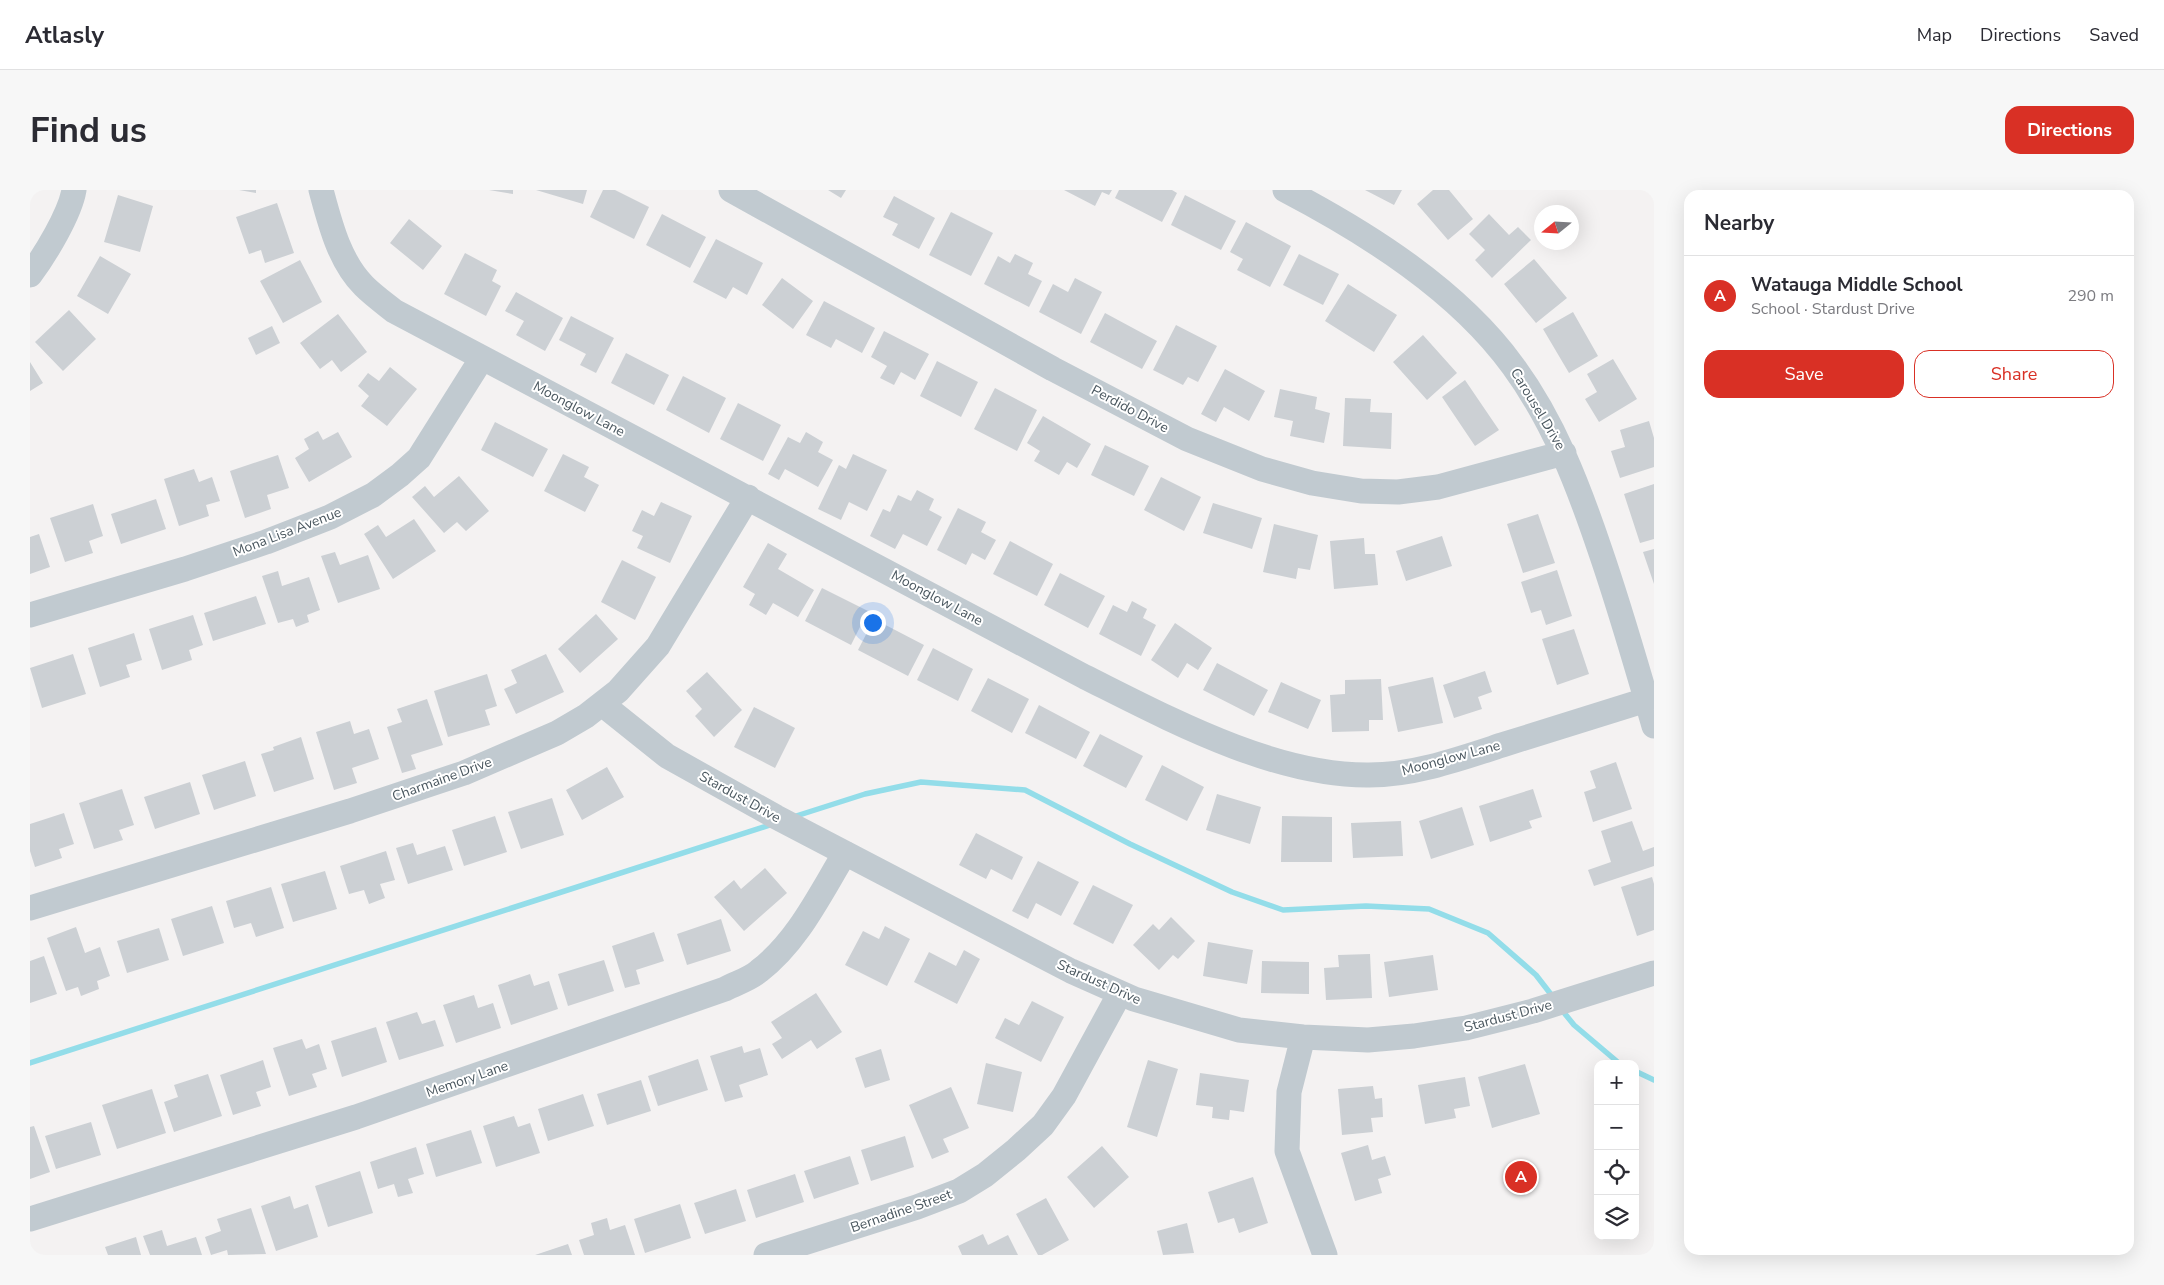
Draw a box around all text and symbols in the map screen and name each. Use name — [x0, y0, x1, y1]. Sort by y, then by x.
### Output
text: Atlasly — [25, 19, 104, 51]
text: Map — [1917, 23, 1952, 47]
text: Directions — [1980, 23, 2061, 47]
text: Saved — [2089, 23, 2139, 47]
button: Directions — [2005, 106, 2134, 154]
text: Find us — [30, 107, 147, 154]
north arrow — [1534, 205, 1579, 250]
text: Nearby — [1704, 209, 1774, 237]
text: Watauga Middle School — [1751, 272, 1963, 298]
text: A — [1714, 285, 1726, 307]
text: 290 m — [2067, 285, 2114, 307]
text: School · Stardust Drive — [1751, 298, 1915, 320]
button: Save — [1704, 350, 1904, 398]
button: Share — [1914, 350, 2114, 398]
street label: Carousel Drive — [1506, 365, 1570, 453]
street label: Moonglow Lane — [530, 377, 628, 441]
street label: Perdido Drive — [1088, 381, 1172, 437]
street label: Mona Lisa Avenue — [230, 503, 344, 561]
street label: Moonglow Lane — [888, 566, 986, 630]
your location — [860, 610, 886, 636]
street label: Moonglow Lane — [1400, 736, 1502, 780]
street label: Charmaine Drive — [390, 752, 494, 806]
street label: Stardust Drive — [696, 767, 784, 827]
street label: Stardust Drive — [1054, 955, 1144, 1009]
street label: Stardust Drive — [1462, 995, 1554, 1037]
street label: Memory Lane — [423, 1056, 511, 1102]
map controls — [1594, 1060, 1639, 1240]
button: + — [1594, 1060, 1639, 1105]
button: − — [1594, 1105, 1639, 1150]
button: locate — [1594, 1150, 1639, 1195]
pin: A — [1505, 1158, 1537, 1196]
street label: Bernadine Street — [848, 1185, 954, 1237]
button: layers — [1594, 1195, 1639, 1240]

